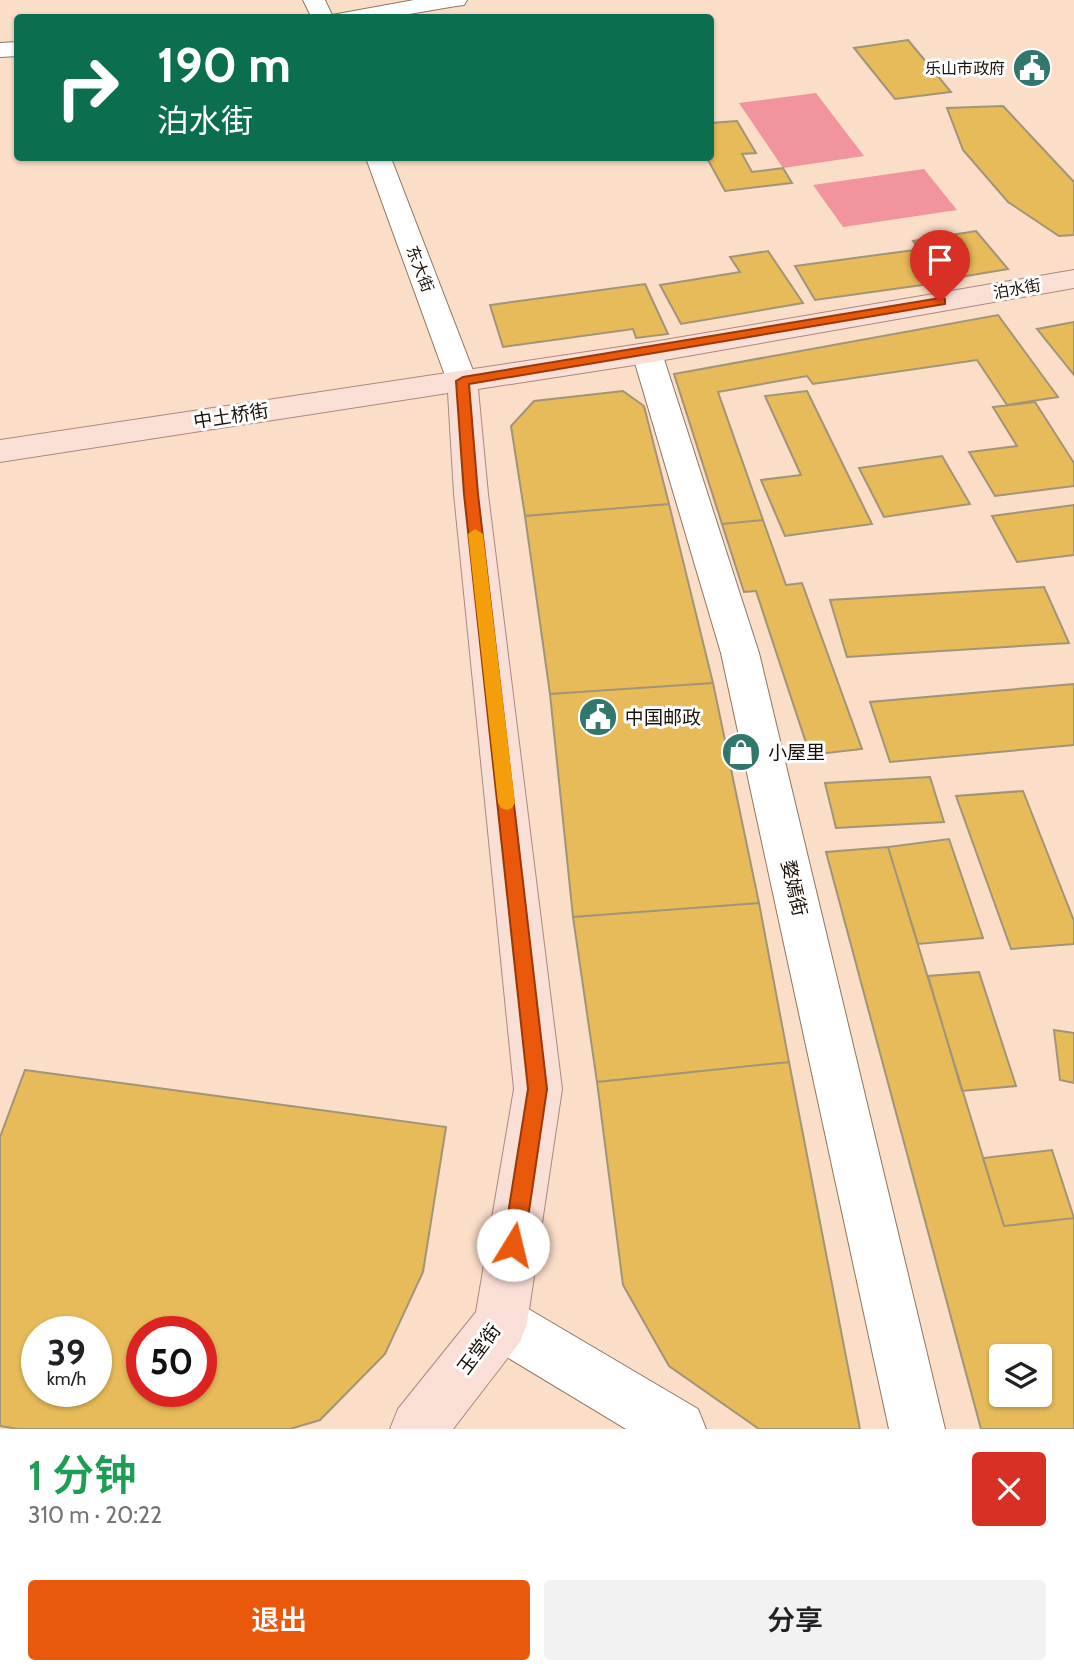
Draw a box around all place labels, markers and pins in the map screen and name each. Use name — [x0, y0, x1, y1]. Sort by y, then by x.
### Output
public building icon: 乐山市政府 — [1011, 47, 1053, 89]
place label: 乐山市政府 — [925, 59, 1005, 78]
pin — [910, 230, 970, 302]
public building icon: 中国邮政 — [577, 696, 619, 738]
place label: 中国邮政 — [625, 706, 701, 729]
shop icon: 小屋里 — [720, 731, 762, 773]
place label: 小屋里 — [768, 741, 825, 764]

